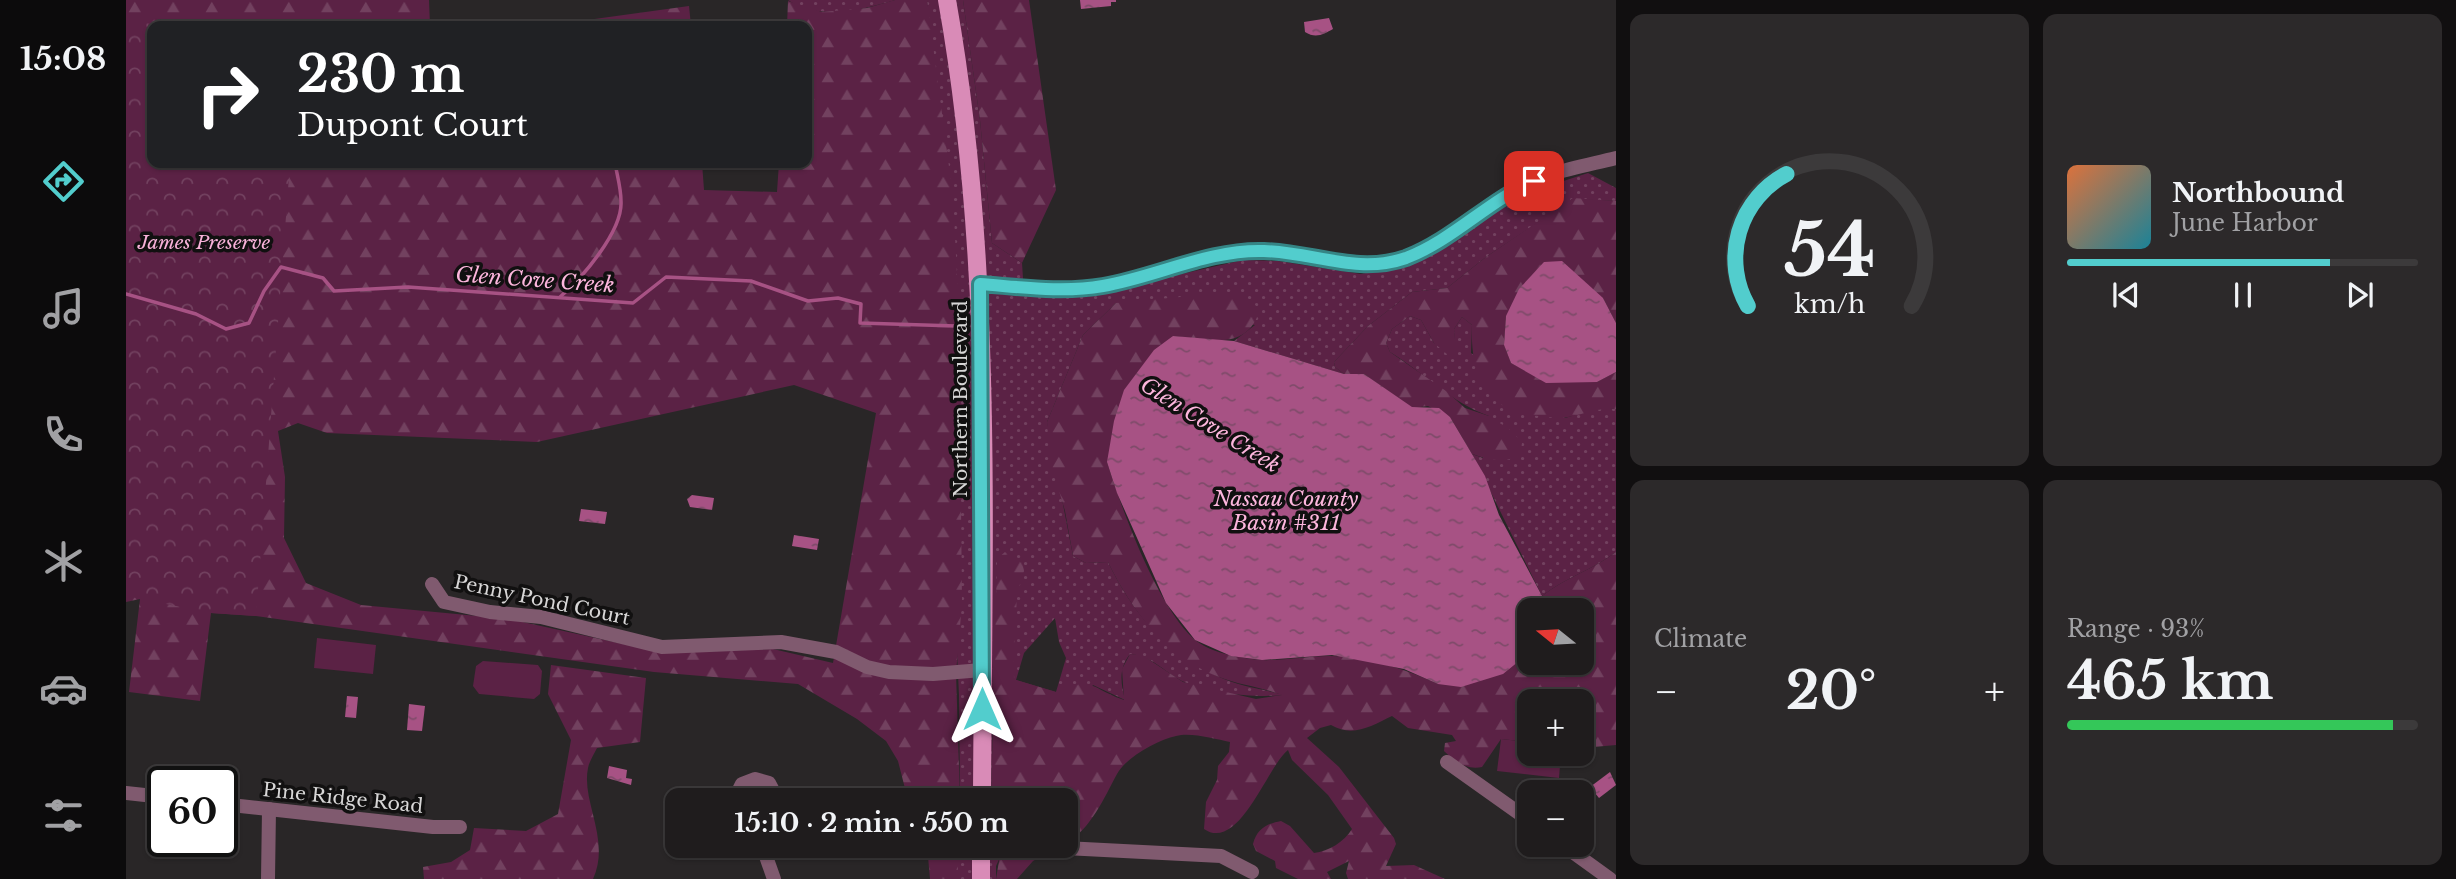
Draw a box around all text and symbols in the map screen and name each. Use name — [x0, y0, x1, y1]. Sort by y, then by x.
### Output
text: 15:08 — [20, 39, 106, 79]
text: 230 m — [297, 44, 464, 105]
icon: right — [182, 49, 273, 140]
text: Dupont Court — [297, 105, 528, 145]
pin — [1504, 151, 1564, 211]
icon: directions — [39, 157, 88, 206]
icon: arrive — [1515, 162, 1553, 200]
text: Northbound — [2172, 177, 2344, 209]
text: 54 — [1784, 205, 1875, 296]
text: June Harbor — [2172, 209, 2318, 237]
park label: James Preserve — [137, 231, 270, 254]
water label: Glen Cove Creek — [455, 261, 615, 299]
icon: previous — [2107, 276, 2145, 314]
icon: pause — [2224, 276, 2262, 314]
icon: next — [2341, 276, 2379, 314]
icon: music — [39, 284, 88, 333]
text: km/h — [1794, 289, 1865, 320]
street label: Northern Boulevard — [949, 300, 972, 497]
water label: Glen Cove Creek — [1135, 372, 1285, 478]
icon: phone — [39, 410, 88, 459]
water label: Nassau County Basin #311 — [1213, 486, 1359, 536]
icon: climate — [39, 537, 88, 586]
street label: Penny Pond Court — [452, 570, 633, 630]
north arrow — [1517, 598, 1594, 676]
map controls — [1517, 598, 1594, 857]
text: Range · 93% — [2067, 615, 2205, 643]
text: Climate — [1654, 625, 1747, 653]
text: 465 km — [2067, 649, 2273, 713]
text: 20° — [1786, 659, 1876, 723]
icon: car — [39, 664, 88, 713]
text: − — [1654, 668, 1678, 715]
text: + — [1984, 668, 2005, 715]
position arrow — [945, 672, 1019, 746]
button: + — [1517, 689, 1594, 766]
speed limit sign: 60 — [147, 766, 238, 857]
street label: Pine Ridge Road — [262, 778, 425, 818]
button: − — [1517, 780, 1594, 857]
icon: filters — [39, 791, 88, 840]
text: 15:10 · 2 min · 550 m — [734, 807, 1009, 839]

